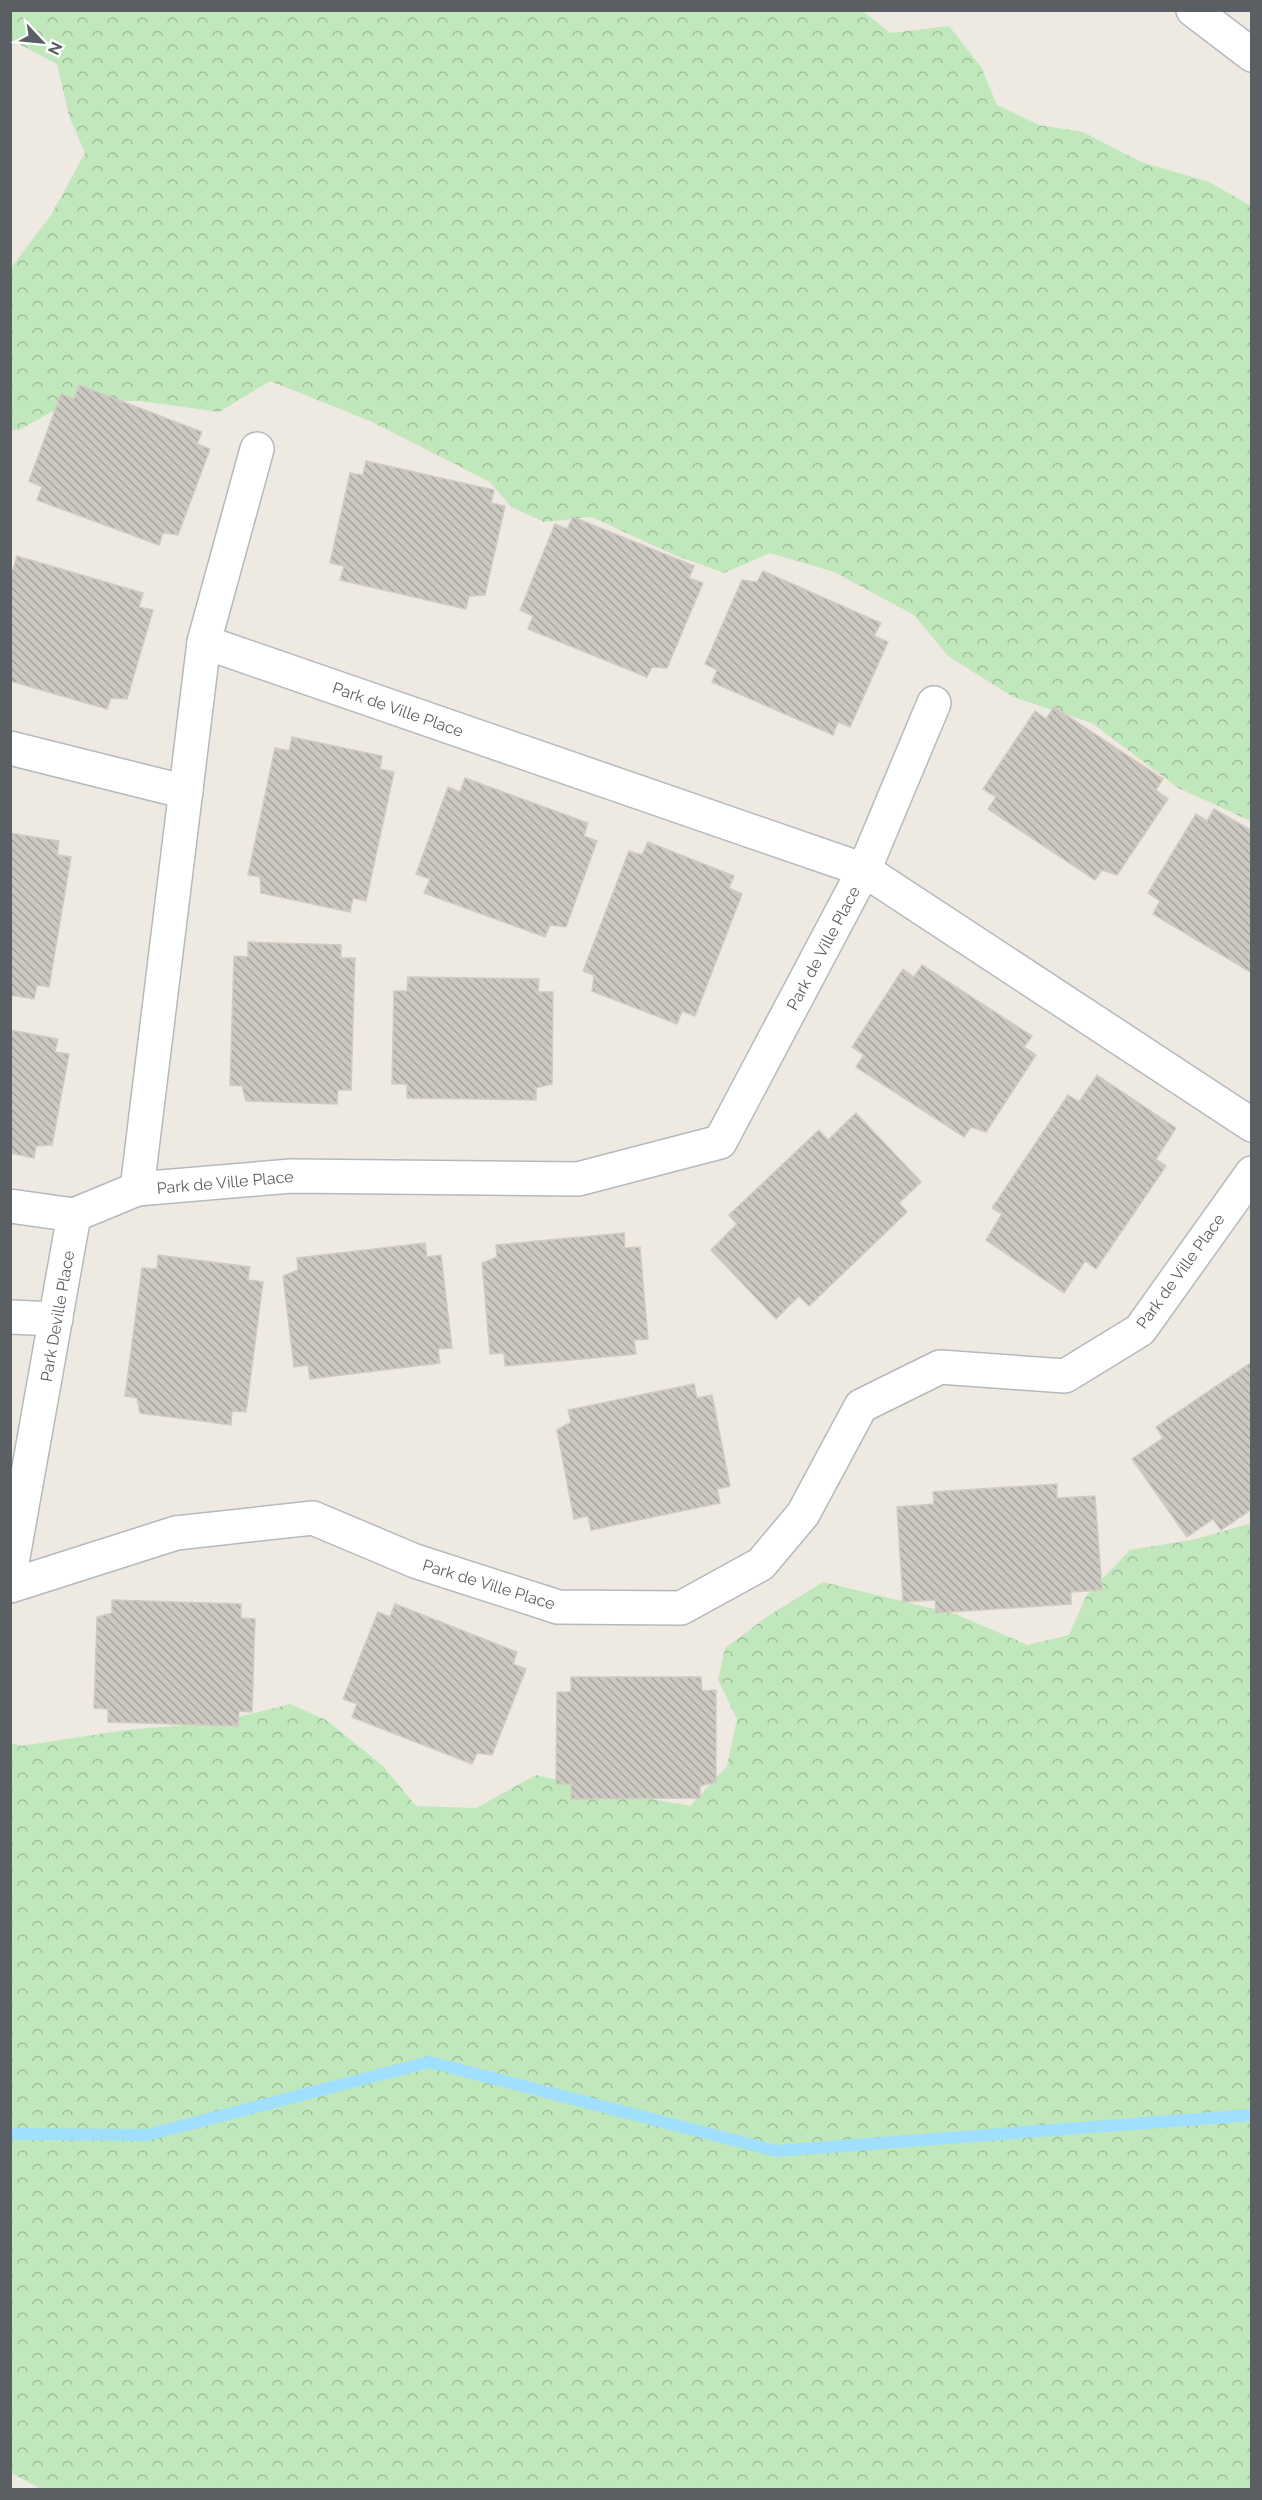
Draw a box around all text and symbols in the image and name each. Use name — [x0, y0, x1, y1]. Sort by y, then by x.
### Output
north arrow — [12, 12, 72, 72]
text: N — [44, 39, 66, 58]
street label: Park de Ville Place — [330, 678, 466, 741]
street label: Park de Ville Place — [783, 883, 864, 1013]
street label: Park de Ville Place — [156, 1167, 294, 1198]
street label: Park de Ville Place — [1132, 1210, 1228, 1332]
street label: Park Deville Place — [37, 1249, 78, 1383]
street label: Park de Ville Place — [420, 1555, 557, 1614]

